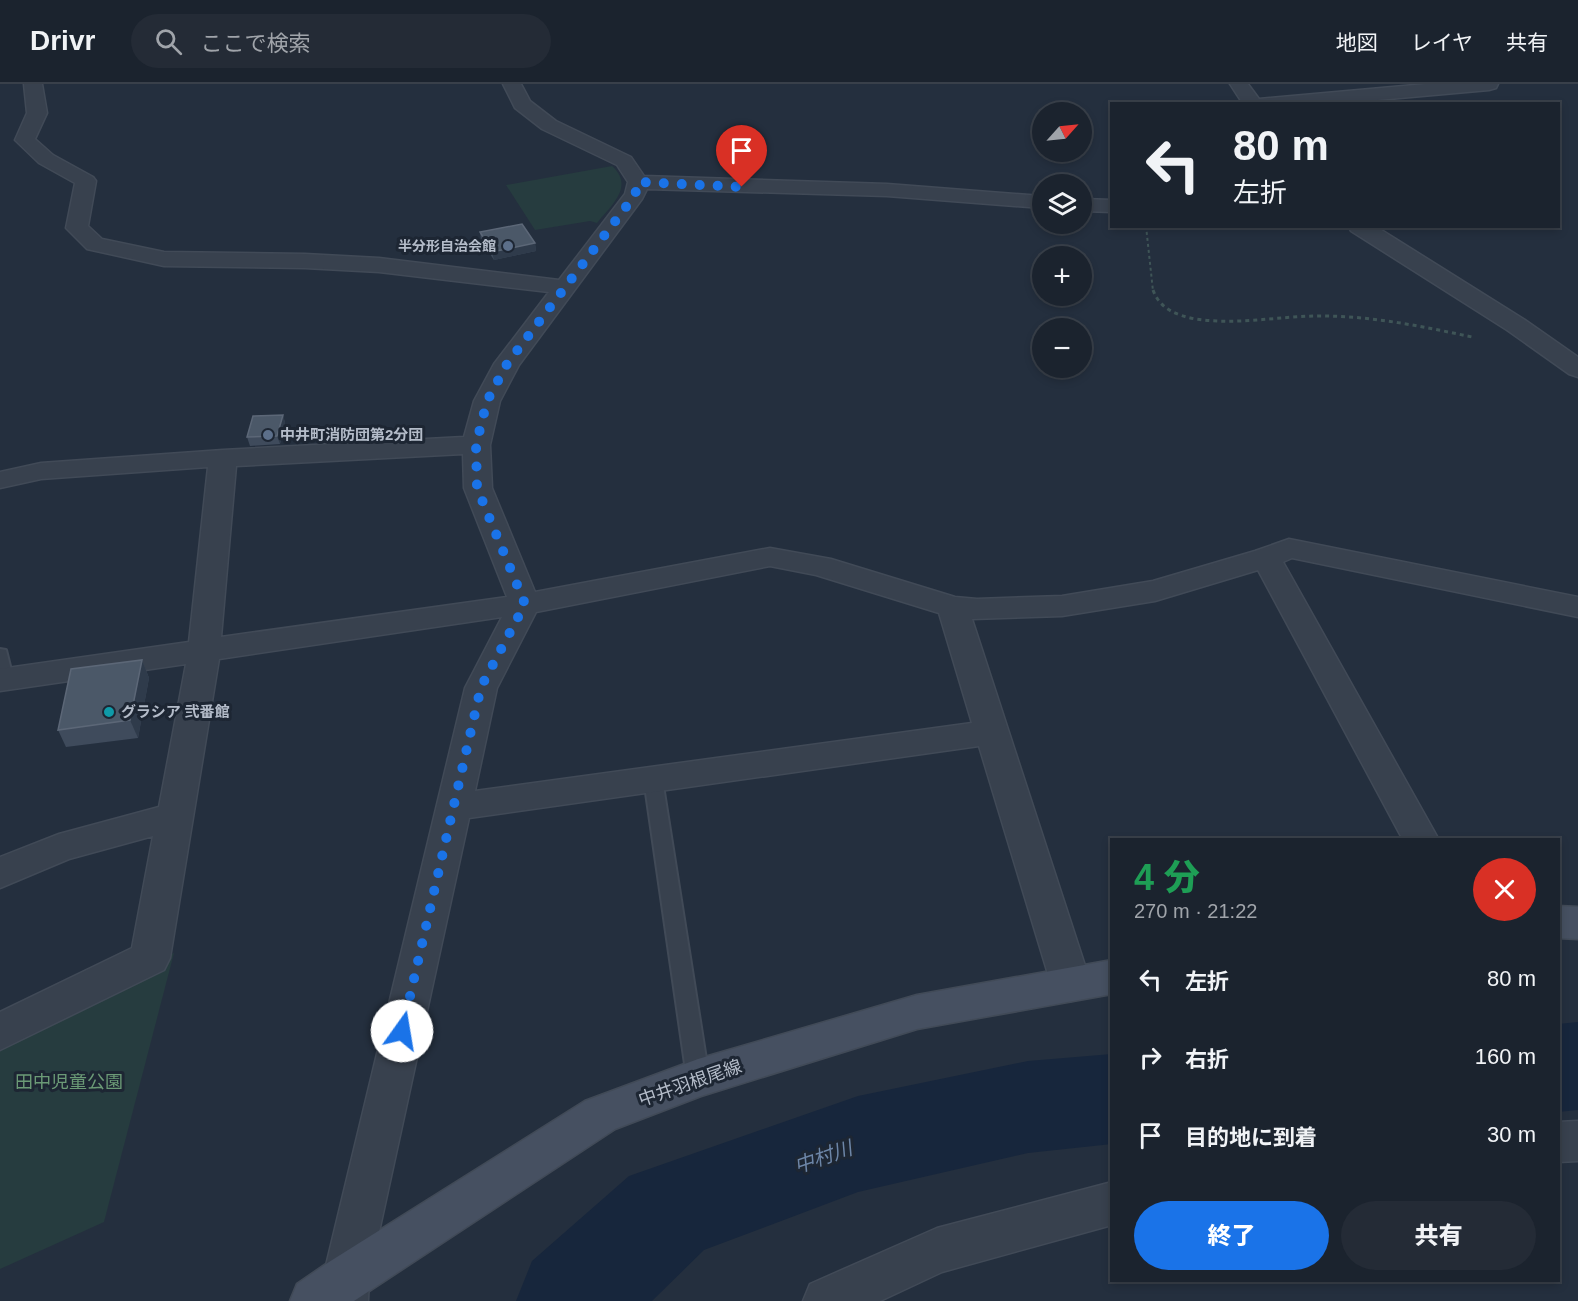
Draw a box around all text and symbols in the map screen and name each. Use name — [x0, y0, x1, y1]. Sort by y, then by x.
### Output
search box — [131, 14, 551, 68]
text: Drivr — [30, 25, 95, 56]
icon: search — [152, 25, 185, 58]
text: ここで検索 — [200, 31, 310, 56]
text: 地図 — [1336, 31, 1378, 54]
text: レイヤ — [1411, 31, 1473, 54]
text: 共有 — [1506, 31, 1548, 54]
north arrow — [1032, 102, 1092, 162]
map controls — [1032, 102, 1092, 378]
text: 80 m — [1233, 122, 1329, 169]
pin — [716, 125, 767, 187]
icon: left — [1134, 126, 1212, 204]
icon: arrive — [725, 134, 758, 167]
button: layers — [1032, 174, 1092, 234]
text: 左折 — [1233, 178, 1287, 208]
place label: 半分形自治会館 — [398, 238, 496, 254]
marker: 半分形自治会館 — [501, 239, 515, 253]
button: + — [1032, 246, 1092, 306]
button: − — [1032, 318, 1092, 378]
place label: 中井町消防団第2分団 — [280, 426, 423, 443]
marker: 中井町消防団第2分団 — [261, 428, 275, 442]
place label: グラシア 弐番館 — [121, 703, 230, 720]
marker: グラシア 弐番館 — [102, 705, 116, 719]
text: 4 分 — [1134, 857, 1200, 898]
button: close — [1473, 858, 1536, 921]
text: 270 m · 21:22 — [1134, 900, 1257, 922]
icon: left — [1134, 963, 1167, 996]
text: 80 m — [1487, 966, 1536, 991]
text: 左折 — [1185, 969, 1229, 994]
position arrow — [370, 999, 434, 1063]
icon: right — [1134, 1041, 1167, 1074]
text: 160 m — [1475, 1044, 1536, 1069]
text: 右折 — [1185, 1047, 1229, 1072]
street label: 中井羽根尾線 — [636, 1056, 744, 1110]
park label: 田中児童公園 — [15, 1072, 123, 1092]
icon: arrive — [1134, 1119, 1167, 1152]
text: 30 m — [1487, 1122, 1536, 1147]
text: 目的地に到着 — [1185, 1125, 1317, 1150]
water label: 中村川 — [791, 1136, 857, 1177]
button: 終了 — [1134, 1201, 1329, 1270]
button: 共有 — [1341, 1201, 1536, 1270]

